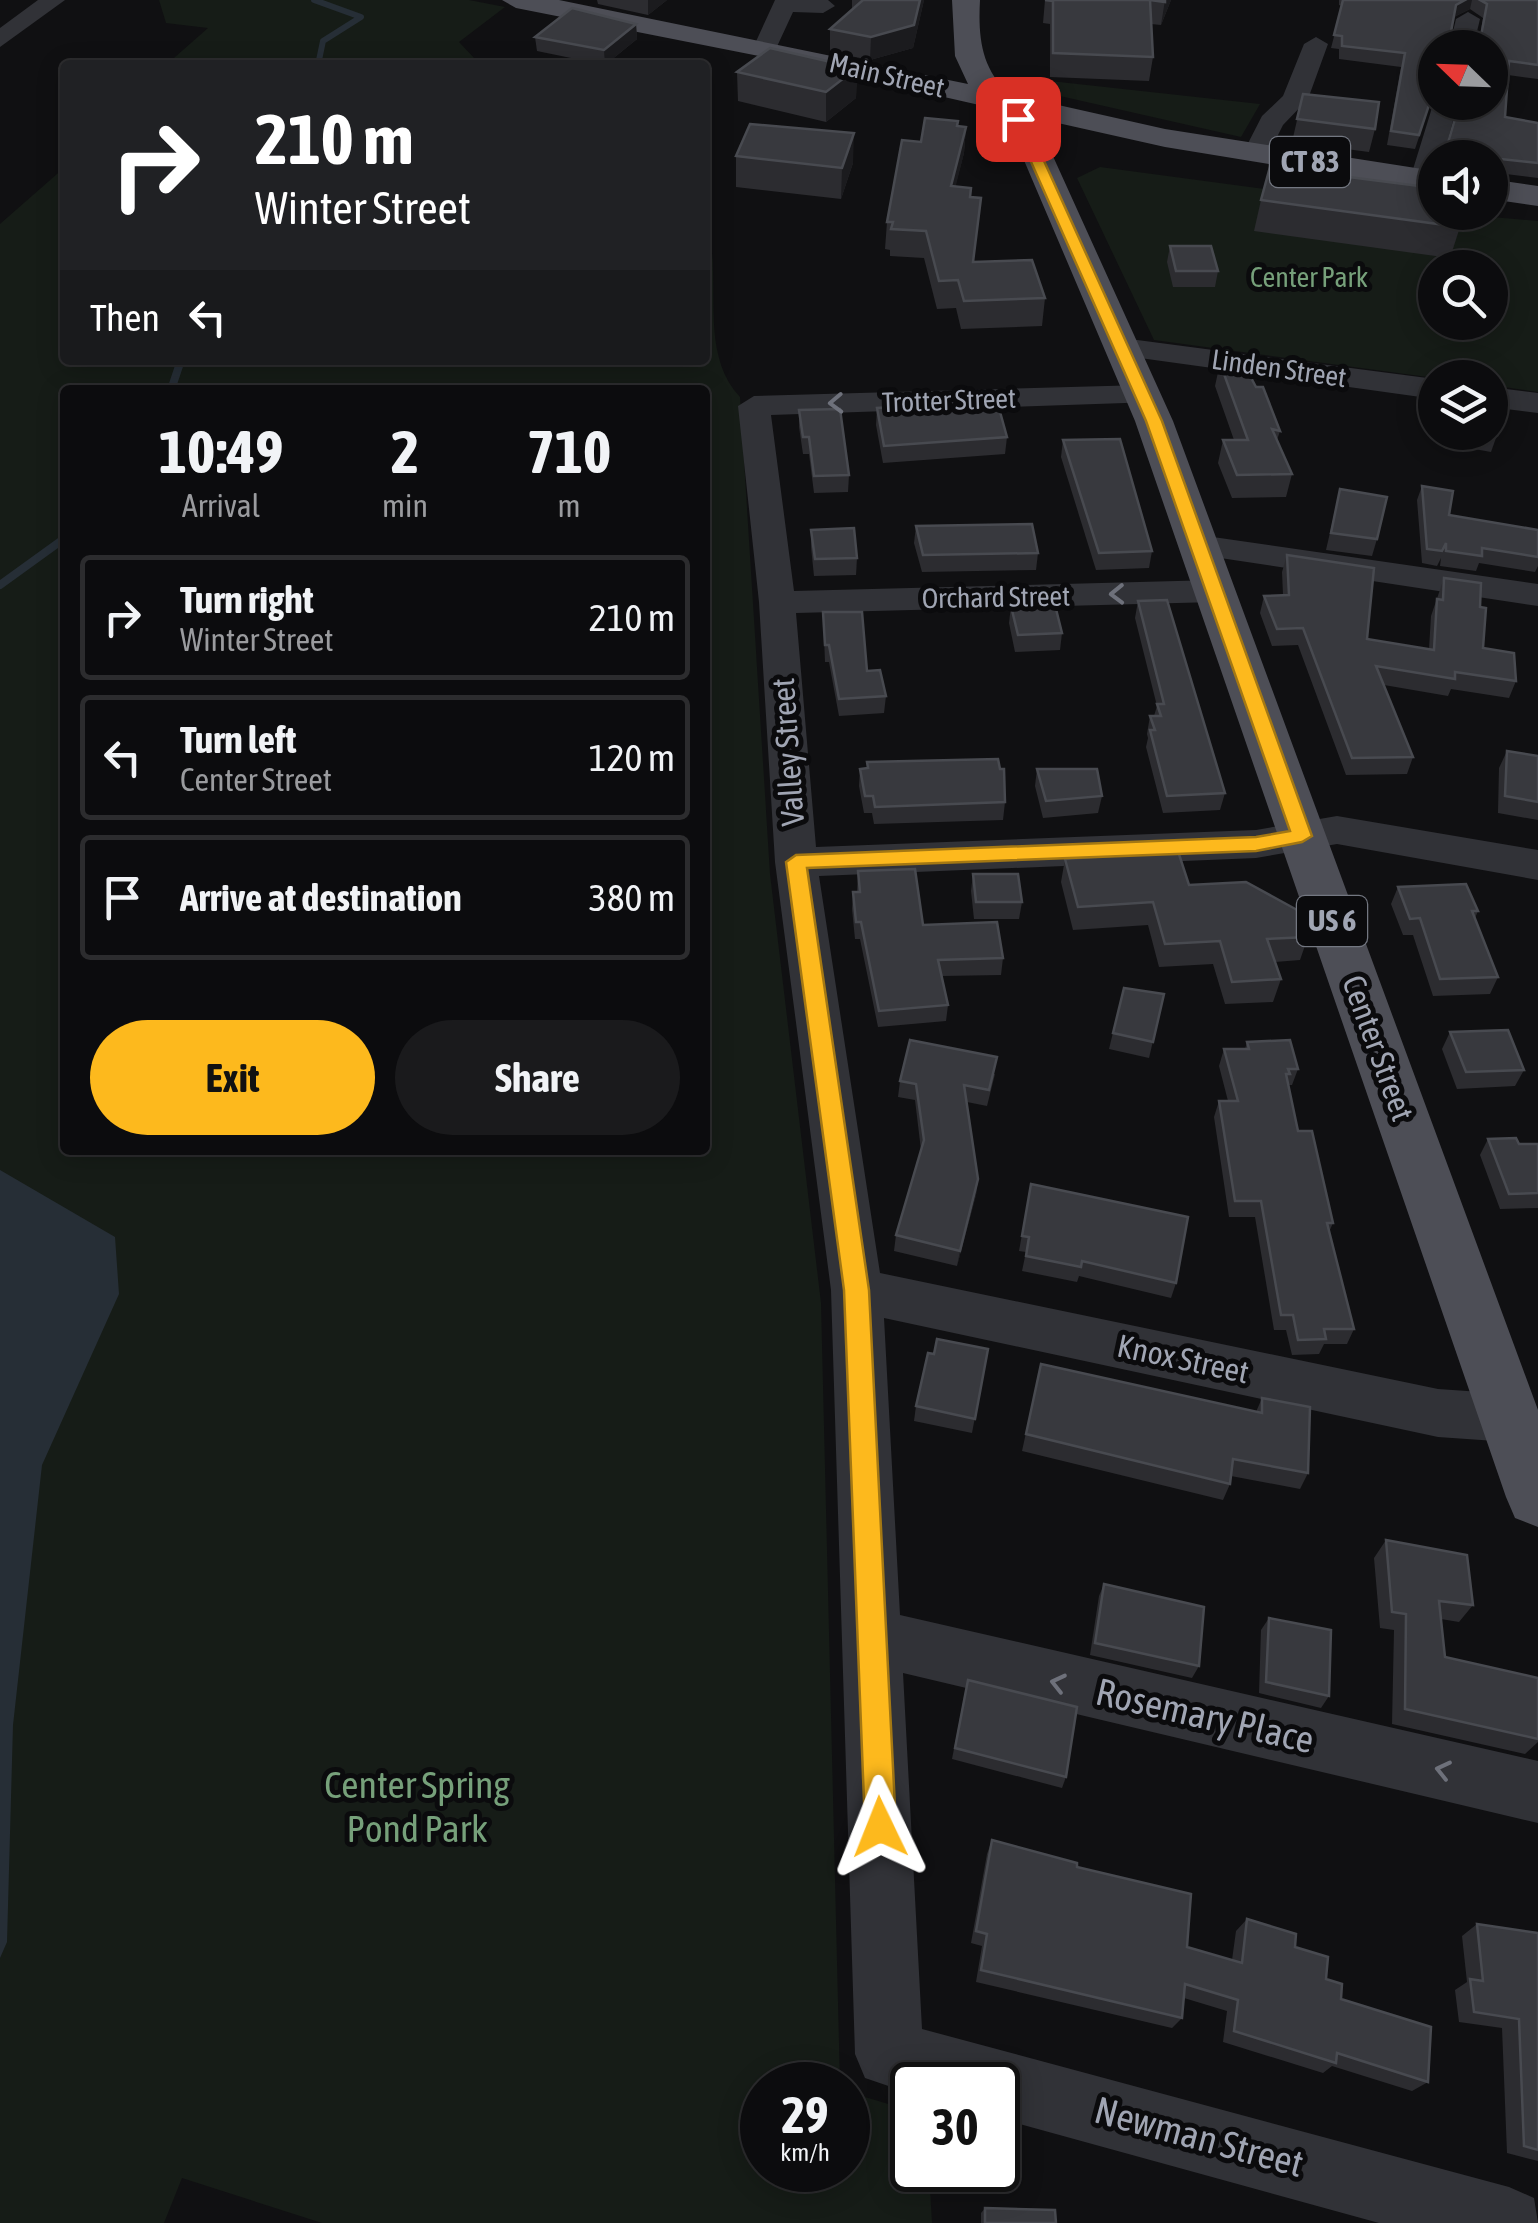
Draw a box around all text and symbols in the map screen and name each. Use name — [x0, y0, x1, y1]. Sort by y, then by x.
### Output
north arrow — [1418, 30, 1508, 120]
map controls — [1418, 30, 1508, 450]
street label: Main Street — [826, 46, 948, 104]
pin — [976, 77, 1061, 162]
icon: arrive — [991, 92, 1046, 147]
text: 210 m — [255, 99, 414, 179]
icon: right — [90, 100, 220, 230]
road number: CT 83 — [1270, 137, 1350, 187]
button: sound — [1418, 140, 1508, 230]
text: Winter Street — [255, 182, 471, 234]
button: search — [1418, 250, 1508, 340]
park label: Center Park — [1250, 261, 1368, 293]
icon: left — [180, 290, 235, 345]
text: Then — [90, 296, 160, 339]
street label: Linden Street — [1210, 343, 1348, 393]
button: layers — [1418, 360, 1508, 450]
street label: Trotter Street — [881, 382, 1017, 418]
one-way arrow — [827, 393, 843, 414]
text: 10:49 — [159, 417, 283, 486]
text: 2 — [391, 417, 419, 486]
text: 710 — [527, 417, 611, 486]
text: Arrival — [182, 487, 260, 524]
text: min — [382, 487, 428, 524]
text: m — [557, 487, 581, 524]
text: Turn right — [180, 578, 314, 621]
street label: Orchard Street — [922, 580, 1070, 614]
one-way arrow — [1109, 583, 1125, 604]
icon: right — [95, 590, 150, 645]
text: 210 m — [589, 596, 675, 639]
text: Winter Street — [180, 621, 334, 658]
street label: Valley Street — [764, 677, 811, 827]
text: Turn left — [180, 718, 296, 761]
icon: left — [95, 730, 150, 785]
text: 120 m — [589, 736, 675, 779]
text: Center Street — [180, 761, 332, 798]
icon: arrive — [95, 870, 150, 925]
text: Arrive at destination — [180, 876, 462, 919]
text: 380 m — [589, 876, 675, 919]
road number: US 6 — [1297, 896, 1367, 946]
street label: Center Street — [1335, 970, 1422, 1126]
button: Exit — [90, 1020, 375, 1135]
button: Share — [395, 1020, 680, 1135]
street label: Knox Street — [1114, 1327, 1252, 1390]
street label: Rosemary Place — [1092, 1670, 1318, 1761]
one-way arrow — [1050, 1674, 1067, 1695]
one-way arrow — [1435, 1761, 1452, 1782]
park label: Center Spring Pond Park — [324, 1763, 511, 1850]
position arrow — [828, 1775, 932, 1879]
speed limit sign: 30 — [890, 2062, 1020, 2192]
text: 29 — [781, 2086, 828, 2144]
street label: Newman Street — [1090, 2088, 1308, 2185]
text: km/h — [780, 2138, 830, 2166]

